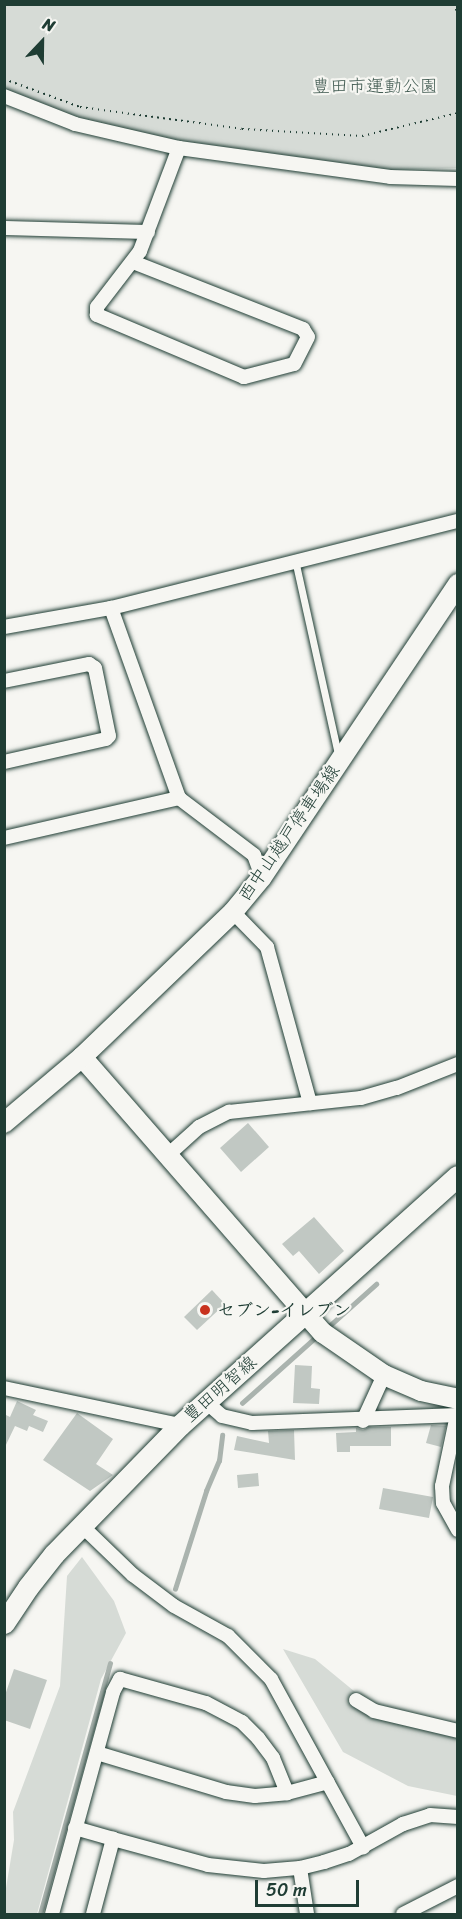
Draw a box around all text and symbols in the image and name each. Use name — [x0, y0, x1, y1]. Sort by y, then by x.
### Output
text: N — [38, 9, 60, 40]
north arrow — [12, 12, 72, 72]
park label: 豊田市運動公園 — [312, 75, 438, 97]
street label: 西中山越戸停車場線 — [234, 760, 344, 906]
place label: セブン-イレブン — [217, 1299, 351, 1321]
marker: セブン-イレブン — [198, 1303, 212, 1317]
street label: 豊田明智線 — [179, 1351, 261, 1427]
scale bar — [258, 1868, 362, 1906]
text: 50 m — [266, 1874, 307, 1906]

